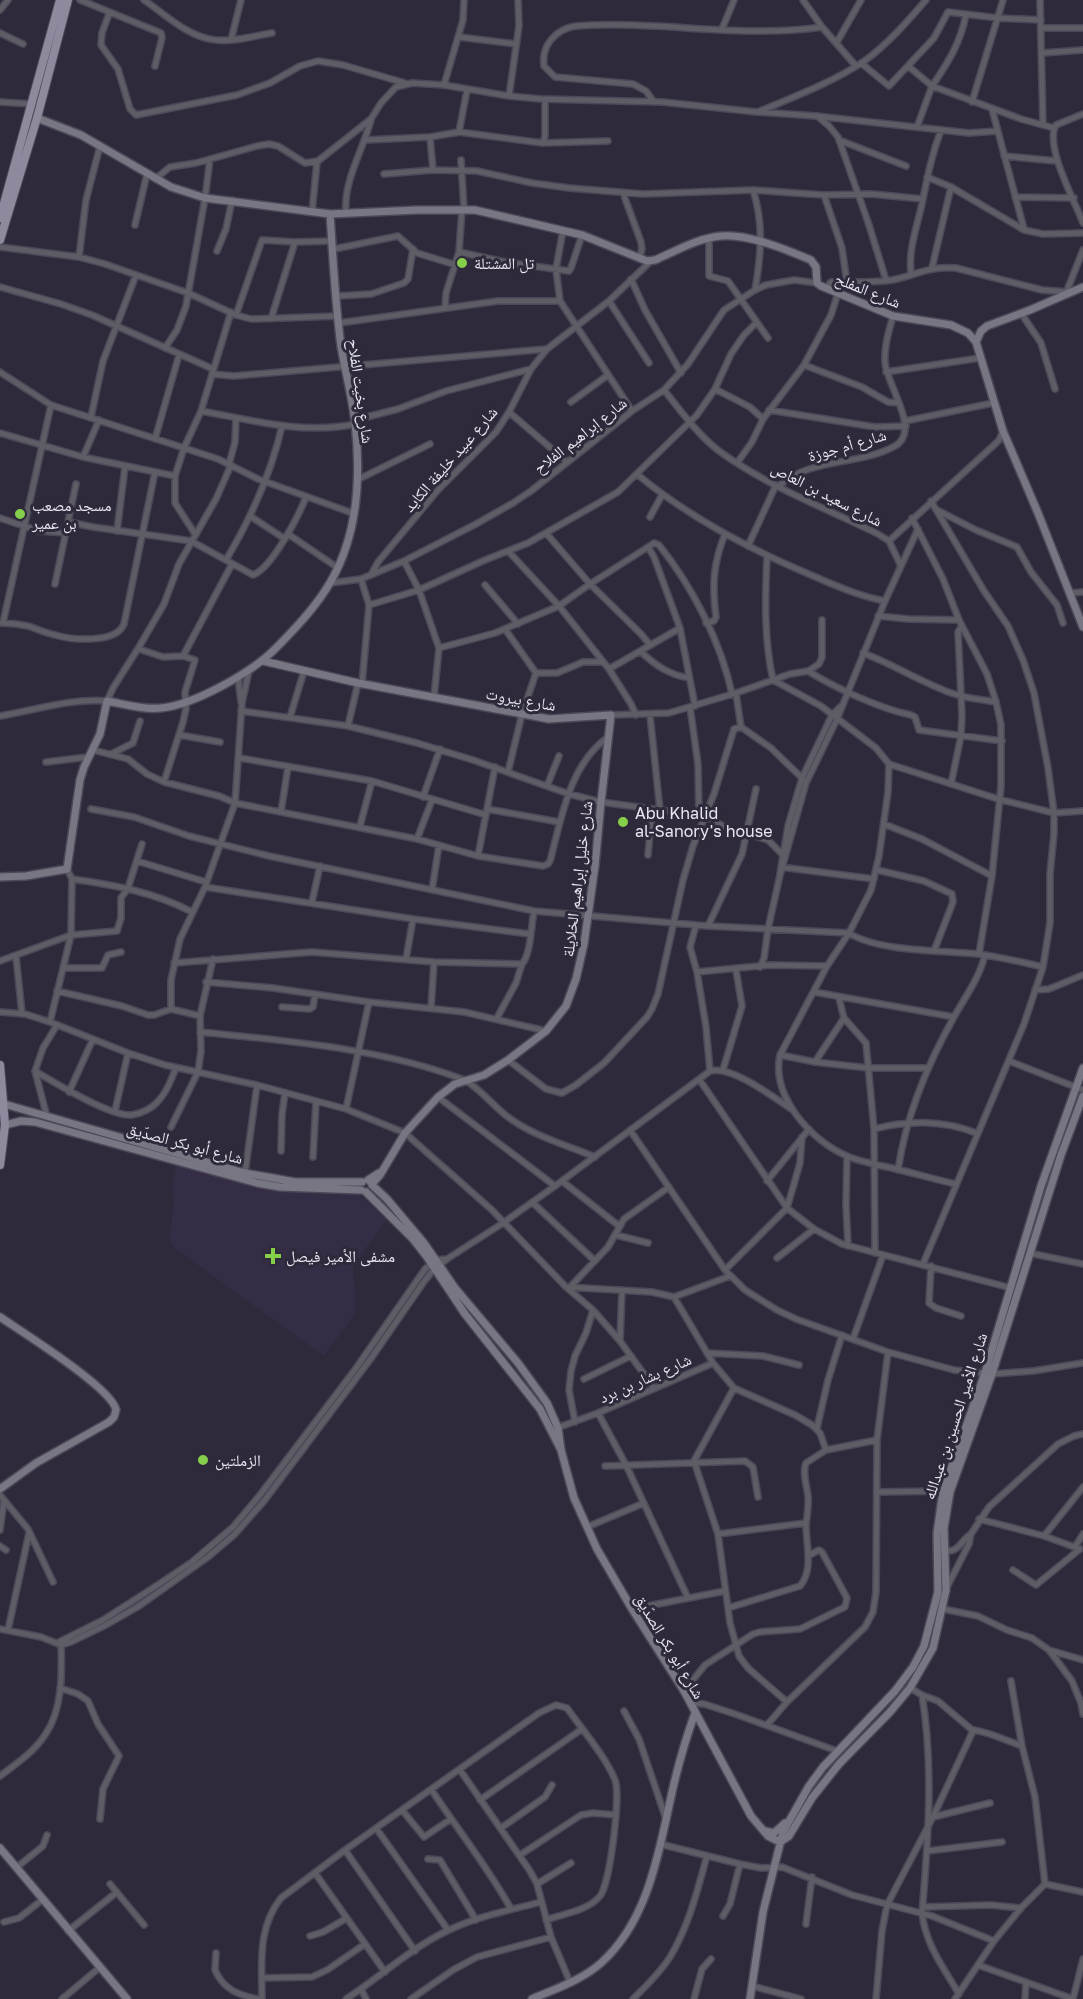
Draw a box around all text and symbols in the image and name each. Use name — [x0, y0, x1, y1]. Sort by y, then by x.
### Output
place label: تل المشتلة — [474, 253, 535, 274]
marker: تل المشتلة — [455, 256, 469, 270]
street label: شارع المفلح — [832, 268, 904, 313]
street label: شارع بخيت الفلاح — [343, 337, 378, 445]
street label: شارع إبراهيم الفلاح — [529, 392, 631, 478]
street label: شارع عبيد خليفة الكايد — [399, 402, 502, 517]
street label: شارع أم جوزة — [806, 424, 889, 467]
street label: شارع سعيد بن العاص — [768, 457, 886, 532]
place label: مسجد مصعب بن عمير — [31, 495, 112, 534]
marker: مسجد مصعب بن عمير — [13, 507, 27, 521]
street label: شارع بيروت — [484, 683, 558, 716]
street label: شارع خليل إبراهيم الخلايلة — [558, 800, 597, 958]
place label: Abu Khalid al-Sanory's house — [635, 803, 773, 841]
marker: Abu Khalid al-Sanory's house — [616, 815, 630, 829]
street label: شارع أبو بكر الصدّيق — [125, 1118, 245, 1169]
place label: مشفى الأمير فيصل — [286, 1246, 395, 1267]
marker: مشفى الأمير فيصل — [264, 1247, 282, 1265]
street label: شارع الأمير الحسين بن عبدالله — [919, 1330, 992, 1502]
street label: شارع بشار بن برد — [596, 1349, 695, 1408]
place label: الزملتين — [215, 1450, 261, 1471]
marker: الزملتين — [196, 1453, 210, 1467]
street label: شارع أبو بكر الصدّيق — [630, 1590, 709, 1703]

